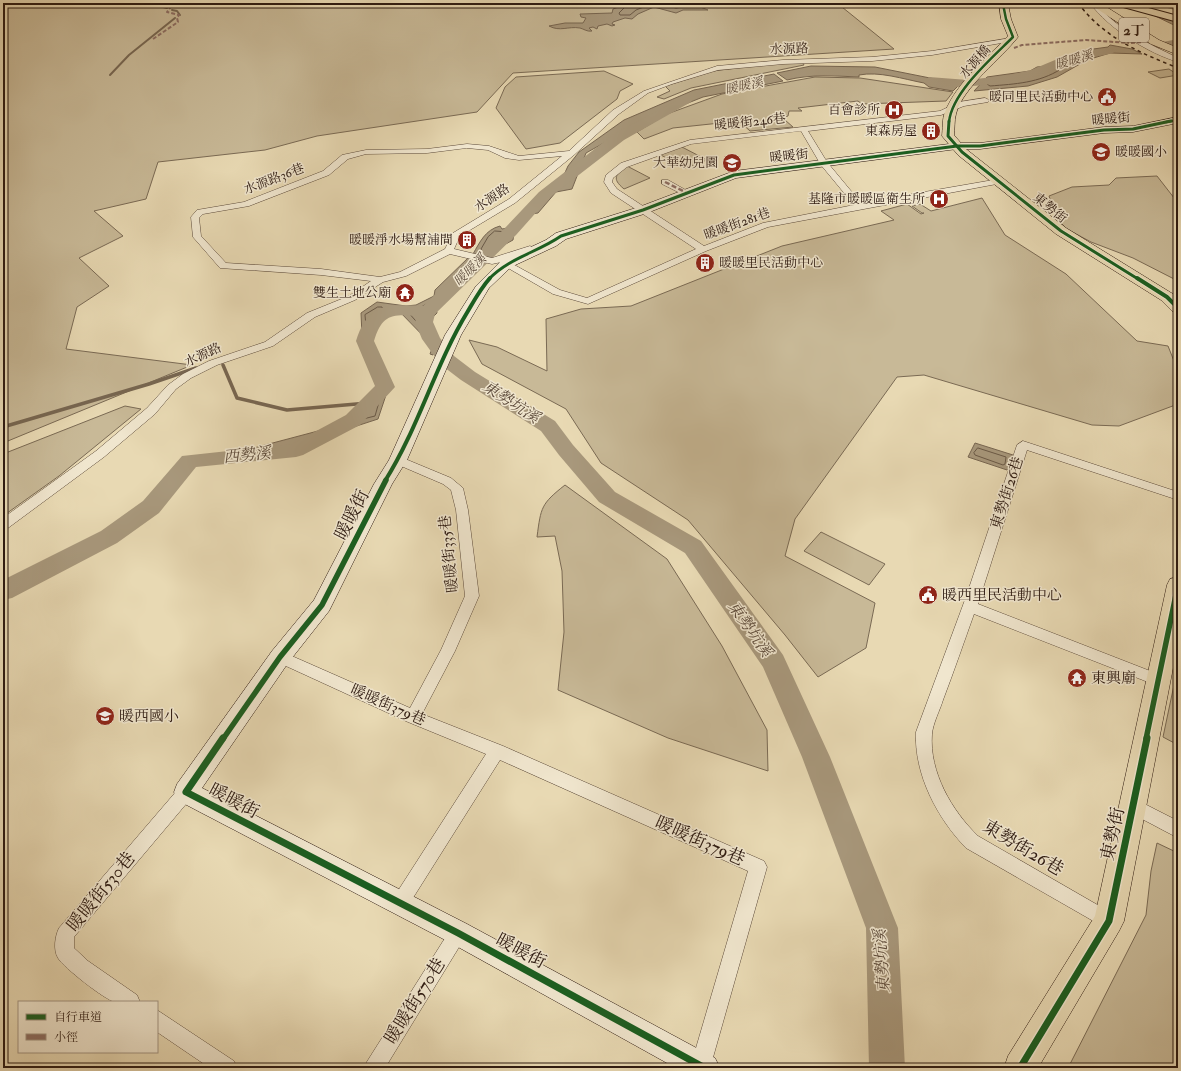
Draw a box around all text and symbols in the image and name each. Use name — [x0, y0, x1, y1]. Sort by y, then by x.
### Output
road number: 2丁 — [1119, 18, 1149, 42]
street label: 水源路 — [769, 40, 809, 58]
street label: 水源橋 — [956, 42, 994, 82]
water label: 暖暖溪 — [1053, 46, 1097, 73]
water label: 暖暖溪 — [723, 73, 767, 98]
public building icon: 暖同里民活動中心 — [1096, 86, 1118, 108]
place label: 暖同里民活動中心 — [989, 89, 1093, 105]
hospital icon: 百會診所 — [883, 99, 905, 121]
place label: 百會診所 — [828, 102, 880, 118]
street label: 暖暖街 — [1091, 109, 1131, 129]
street label: 暖暖街246巷 — [713, 110, 787, 134]
building icon: 東森房屋 — [920, 120, 942, 142]
place label: 東森房屋 — [865, 123, 917, 139]
school or university icon: 暖暖國小 — [1090, 141, 1112, 163]
place label: 暖暖國小 — [1115, 144, 1167, 160]
street label: 暖暖街 — [769, 146, 809, 166]
school or university icon: 大華幼兒園 — [721, 152, 743, 174]
place label: 大華幼兒園 — [653, 155, 718, 171]
street label: 水源路36巷 — [241, 160, 307, 198]
street label: 水源路 — [471, 180, 513, 216]
hospital icon: 基隆市暖暖區衛生所 — [928, 188, 950, 210]
street label: 東勢街 — [1030, 190, 1070, 226]
place label: 基隆市暖暖區衛生所 — [808, 191, 925, 207]
street label: 暖暖街281巷 — [702, 205, 772, 243]
building icon: 暖暖淨水場幫浦間 — [456, 229, 478, 251]
place label: 暖暖淨水場幫浦間 — [349, 232, 453, 248]
water label: 暖暖溪 — [450, 249, 491, 289]
building icon: 暖暖里民活動中心 — [694, 252, 716, 274]
place label: 暖暖里民活動中心 — [719, 255, 823, 271]
temple icon: 雙生土地公廟 — [394, 282, 416, 304]
place label: 雙生土地公廟 — [313, 285, 391, 301]
street label: 水源路 — [182, 340, 224, 370]
water label: 東勢坑溪 — [479, 376, 545, 429]
water label: 西勢溪 — [222, 442, 274, 467]
street label: 東勢街26巷 — [986, 454, 1028, 532]
street label: 暖暖街 — [329, 486, 375, 544]
street label: 暖暖街335巷 — [435, 514, 463, 594]
public building icon: 暖西里民活動中心 — [917, 584, 939, 606]
place label: 暖西里民活動中心 — [942, 586, 1062, 605]
water label: 東勢坑溪 — [723, 597, 778, 663]
temple icon: 東興廟 — [1066, 667, 1088, 689]
place label: 東興廟 — [1091, 669, 1136, 688]
street label: 暖暖街379巷 — [347, 680, 429, 730]
school or university icon: 暖西國小 — [94, 705, 116, 727]
place label: 暖西國小 — [119, 707, 179, 726]
street label: 暖暖街 — [205, 778, 263, 824]
street label: 東勢街 — [1096, 805, 1130, 863]
street label: 暖暖街379巷 — [651, 811, 749, 871]
street label: 東勢街26巷 — [978, 815, 1068, 881]
street label: 暖暖街530巷 — [62, 847, 140, 937]
water label: 東勢坑溪 — [870, 926, 894, 994]
street label: 暖暖街 — [492, 928, 550, 974]
street label: 暖暖街570巷 — [379, 954, 451, 1048]
legend — [18, 1001, 158, 1053]
text: 自行車道 — [54, 1010, 102, 1025]
text: 小徑 — [54, 1030, 78, 1045]

